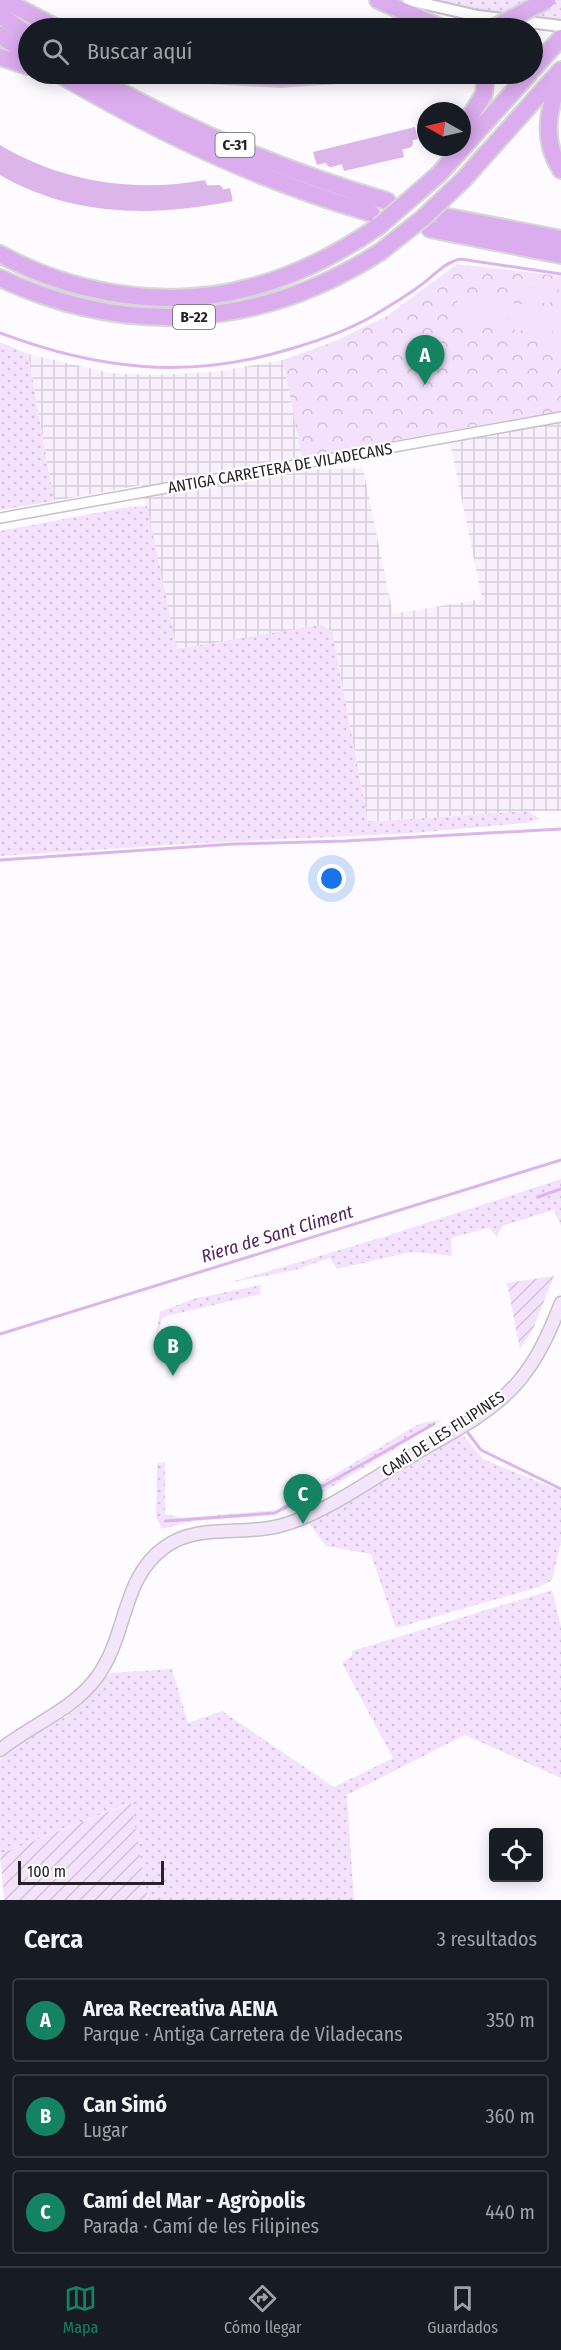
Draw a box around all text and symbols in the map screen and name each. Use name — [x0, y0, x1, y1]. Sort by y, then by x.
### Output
search box — [18, 18, 543, 84]
icon: search — [39, 35, 72, 68]
text: Buscar aquí — [87, 38, 192, 65]
north arrow — [417, 102, 471, 156]
road number: C-31 — [216, 133, 254, 157]
road number: B-22 — [173, 305, 215, 329]
pin: A — [406, 336, 444, 385]
street label: ANTIGA CARRETERA DE VILADECANS — [166, 439, 394, 497]
your location — [317, 864, 346, 893]
water label: Riera de Sant Climent — [198, 1200, 356, 1268]
pin: B — [154, 1326, 192, 1376]
street label: CAMÍ DE LES FILIPINES — [378, 1387, 508, 1481]
pin: C — [284, 1474, 322, 1524]
map controls — [489, 1828, 543, 1882]
button: locate — [489, 1828, 543, 1882]
scale bar — [18, 1858, 164, 1886]
text: 100 m — [27, 1862, 66, 1881]
text: Cerca — [24, 1924, 83, 1955]
text: 3 resultados — [437, 1927, 537, 1951]
text: Area Recreativa AENA — [83, 1995, 277, 2022]
text: A — [40, 2008, 51, 2032]
text: 350 m — [486, 2008, 535, 2032]
text: Parque · Antiga Carretera de Viladecans — [83, 2022, 403, 2046]
text: Can Simó — [83, 2091, 167, 2118]
text: B — [40, 2104, 51, 2128]
text: 360 m — [486, 2104, 535, 2128]
text: Lugar — [83, 2118, 128, 2142]
text: Camí del Mar - Agròpolis — [83, 2187, 305, 2214]
text: C — [40, 2200, 51, 2224]
text: 440 m — [485, 2200, 535, 2224]
text: Parada · Camí de les Filipines — [83, 2214, 319, 2238]
tab: Mapa — [63, 2282, 98, 2337]
tab: Cómo llegar — [224, 2282, 302, 2337]
tab: Guardados — [427, 2282, 498, 2337]

